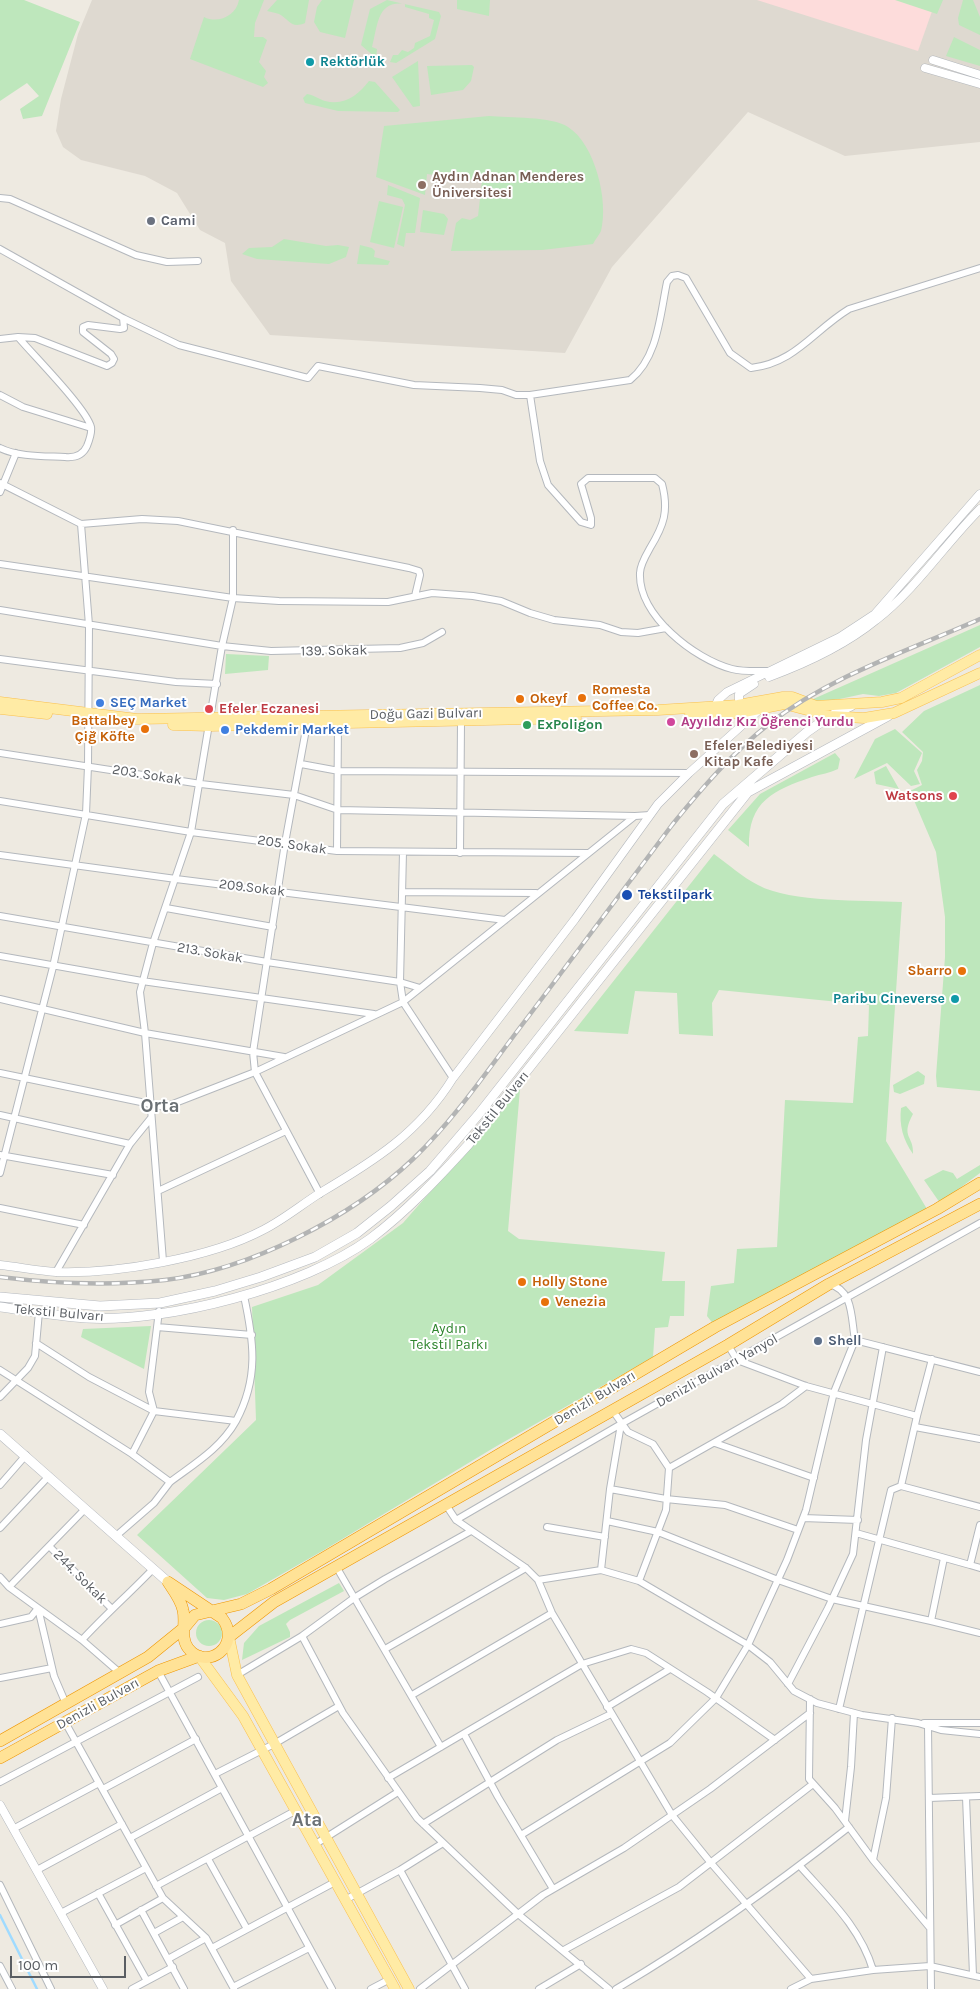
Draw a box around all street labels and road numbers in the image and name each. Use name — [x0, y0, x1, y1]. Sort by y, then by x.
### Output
street label: 139. Sokak — [301, 642, 367, 660]
street label: Doğu Gazi Bulvarı — [370, 705, 482, 723]
street label: 203. Sokak — [111, 761, 183, 789]
street label: 205. Sokak — [256, 832, 328, 858]
street label: 209.Sokak — [218, 876, 286, 900]
street label: 213. Sokak — [176, 939, 244, 967]
street label: Tekstil Bulvarı — [463, 1068, 533, 1148]
street label: Tekstil Bulvarı — [13, 1301, 105, 1325]
street label: Denizli Bulvarı Yanyol — [653, 1331, 781, 1411]
street label: Denizli Bulvarı — [551, 1367, 639, 1429]
street label: 244. Sokak — [50, 1547, 110, 1607]
street label: Denizli Bulvarı — [54, 1674, 142, 1734]

